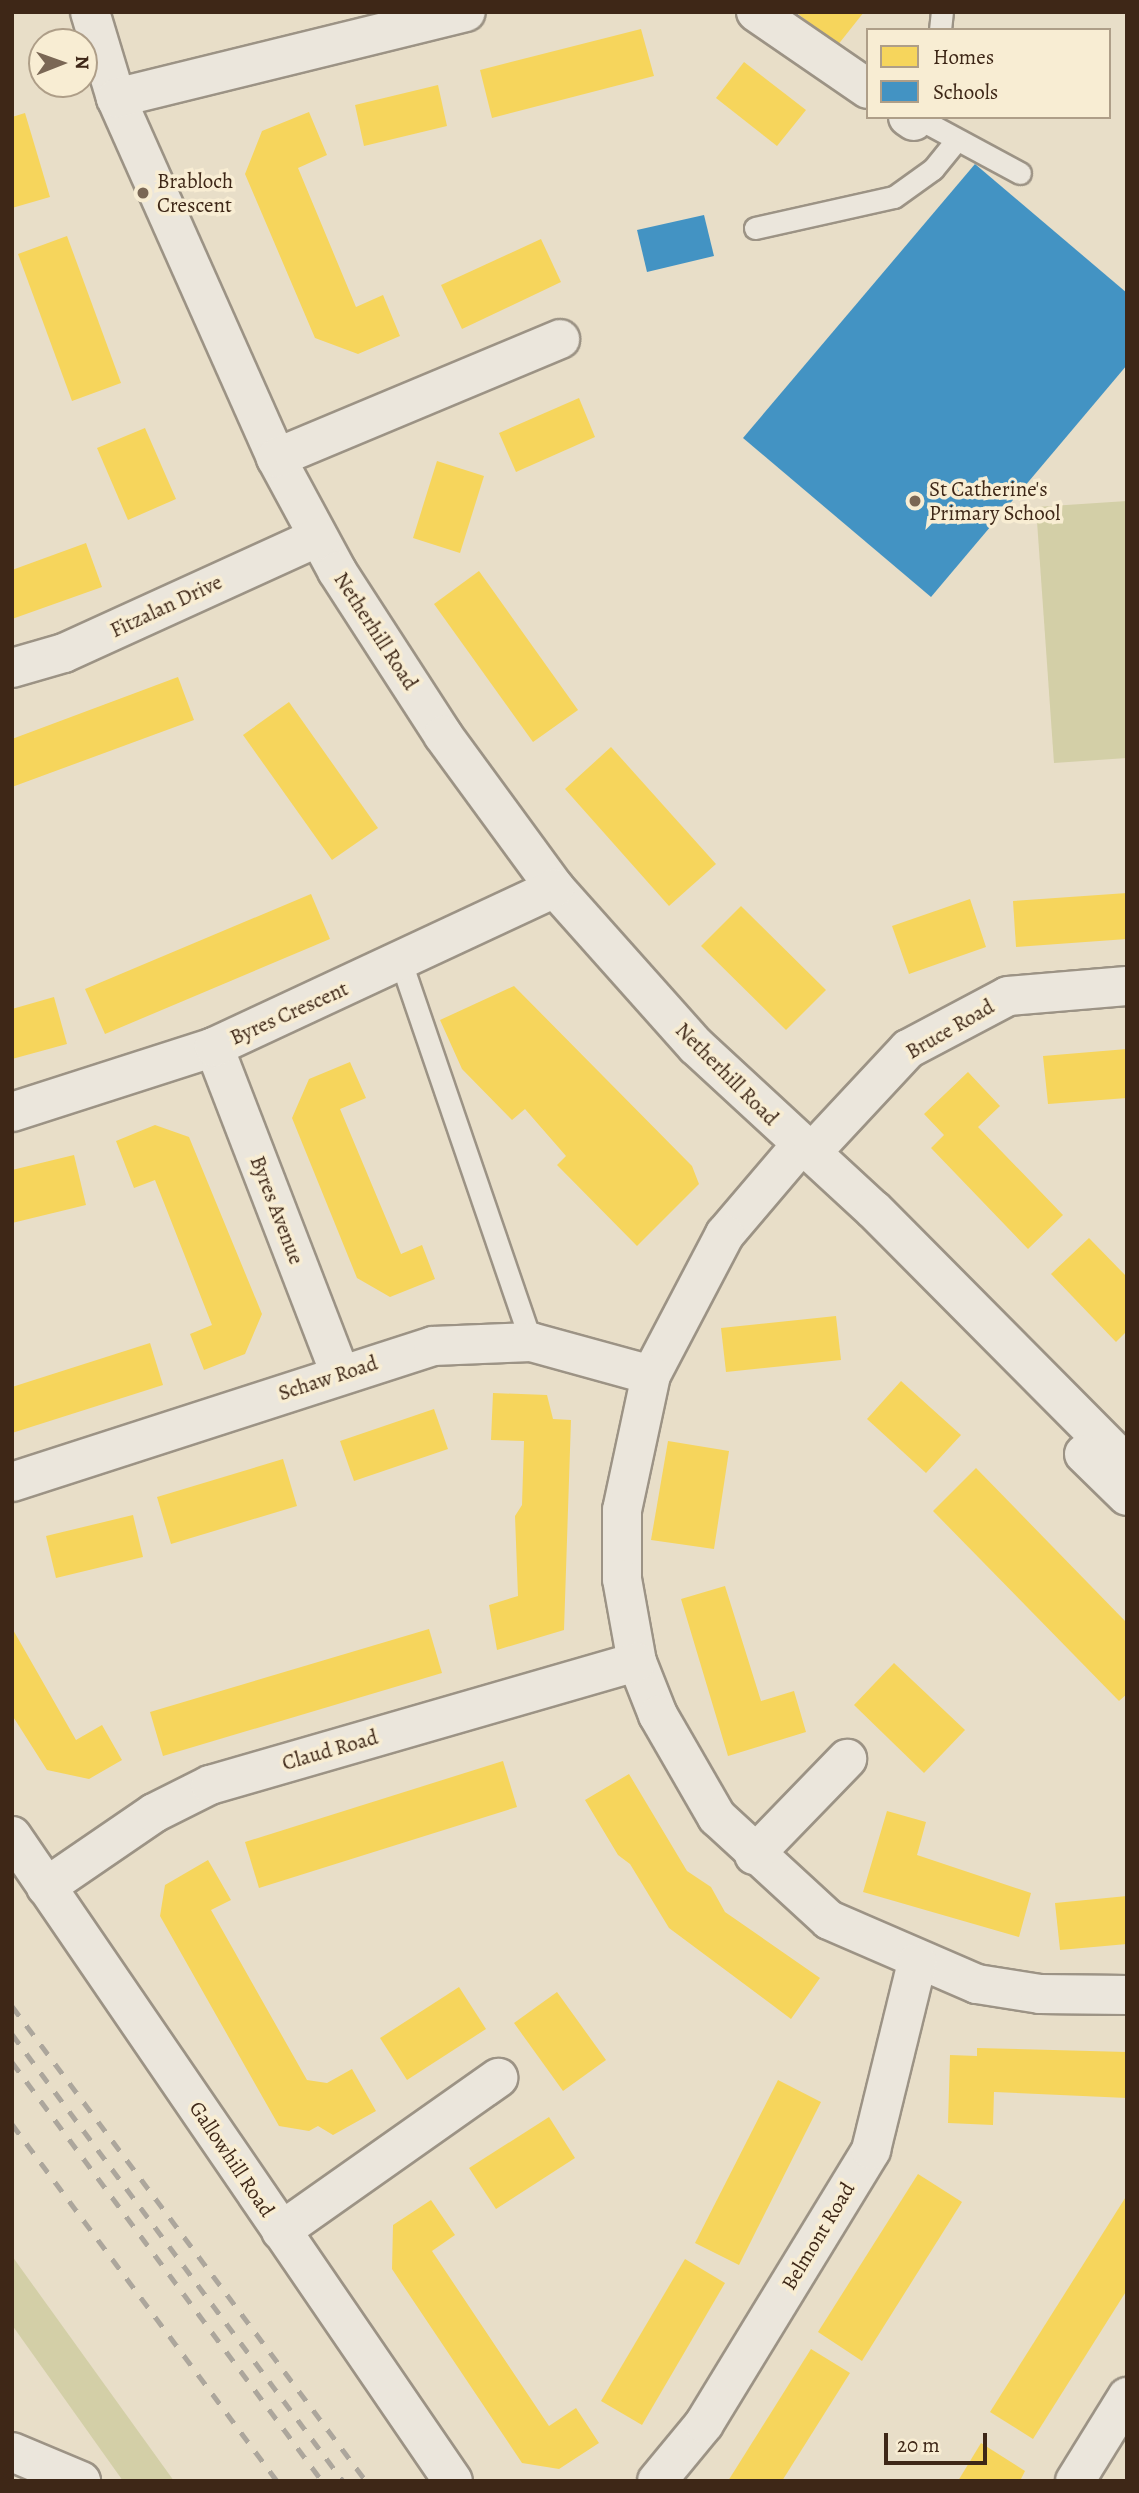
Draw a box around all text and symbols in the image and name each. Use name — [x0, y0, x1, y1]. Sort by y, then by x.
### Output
north arrow — [28, 28, 98, 98]
legend — [866, 28, 1111, 119]
text: Homes — [933, 43, 994, 71]
text: N — [69, 56, 95, 70]
text: Schools — [933, 78, 998, 106]
place label: Brabloch Crescent — [157, 168, 233, 218]
marker: Brabloch Crescent — [135, 185, 151, 201]
place label: St Catherine's Primary School — [929, 476, 1060, 526]
marker: St Catherine's Primary School — [907, 493, 923, 509]
street label: Netherhill Road — [329, 568, 423, 694]
street label: Fitzalan Drive — [106, 569, 226, 643]
street label: Byres Crescent — [226, 976, 352, 1050]
street label: Bruce Road — [901, 994, 999, 1064]
street label: Netherhill Road — [670, 1017, 784, 1131]
street label: Byres Avenue — [245, 1152, 309, 1268]
street label: Schaw Road — [275, 1350, 381, 1406]
street label: Claud Road — [279, 1724, 381, 1776]
street label: Gallowhill Road — [184, 2096, 280, 2222]
street label: Belmont Road — [776, 2178, 860, 2294]
scale bar — [887, 2420, 990, 2464]
text: 20 m — [897, 2431, 940, 2459]

